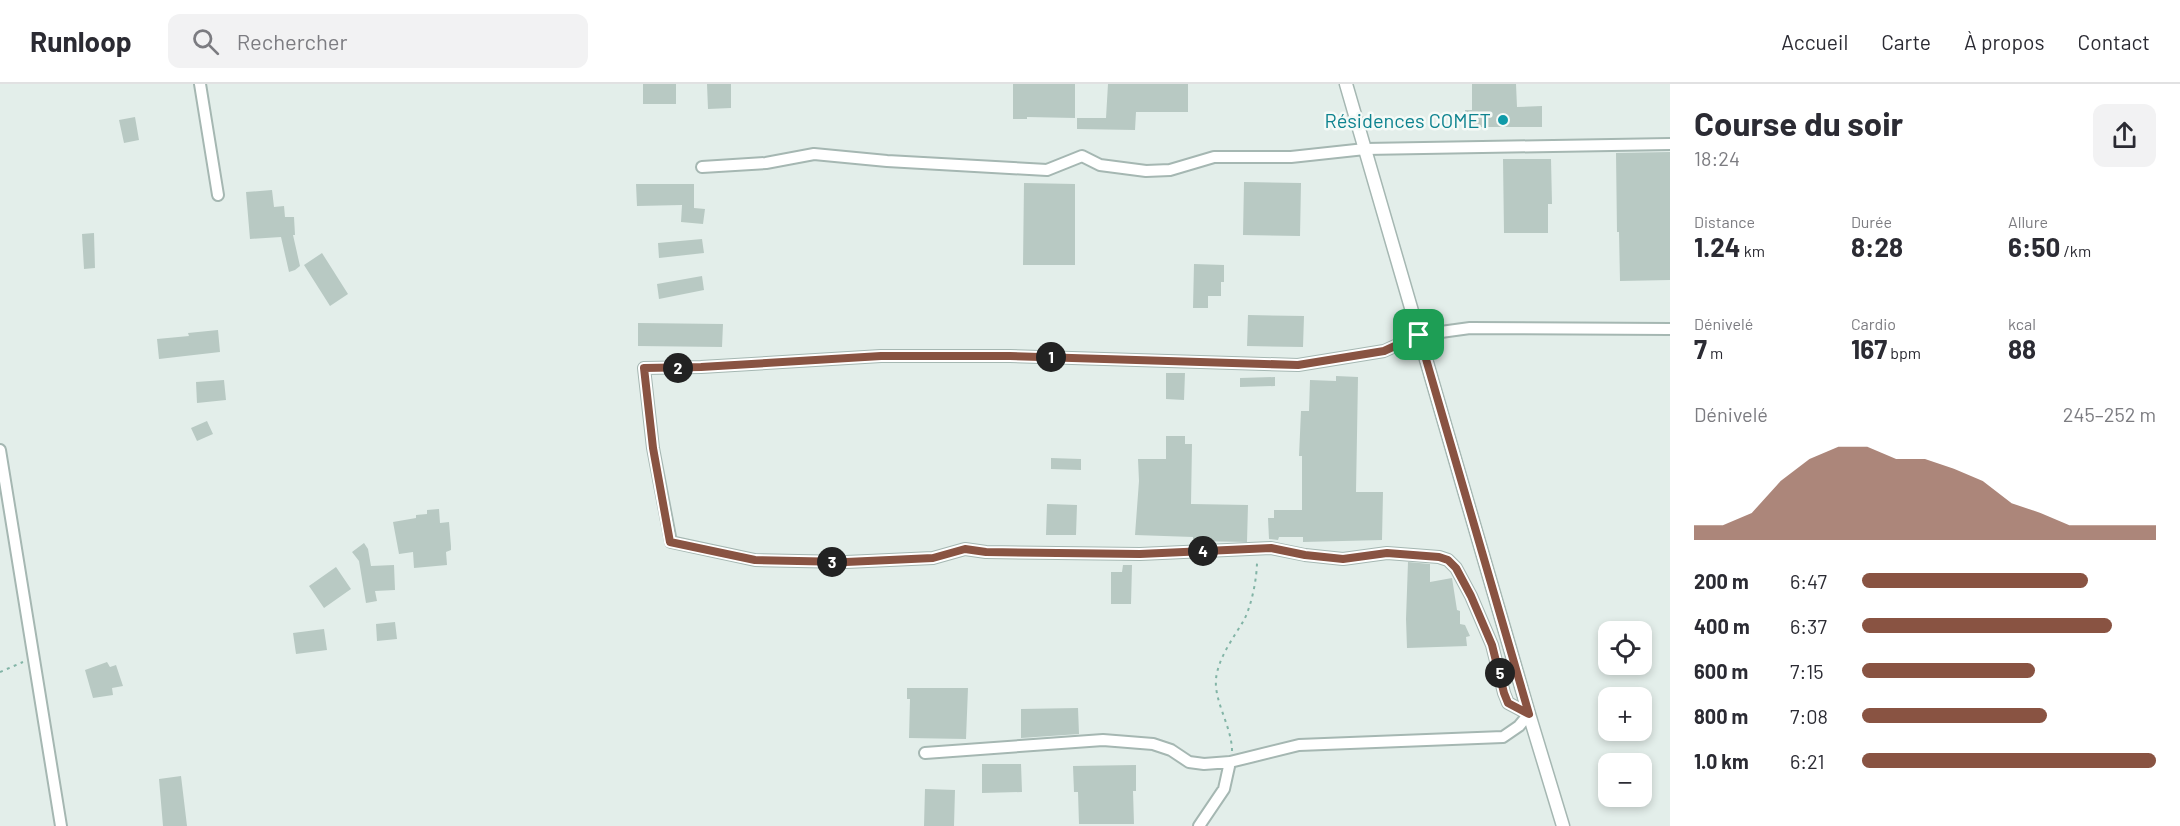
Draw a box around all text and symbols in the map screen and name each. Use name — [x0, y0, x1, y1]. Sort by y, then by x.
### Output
search box — [168, 14, 588, 68]
text: Runloop — [30, 24, 132, 58]
icon: search — [189, 25, 222, 58]
text: Rechercher — [237, 28, 347, 54]
text: Accueil — [1781, 29, 1848, 54]
text: Carte — [1881, 29, 1931, 54]
text: À propos — [1964, 29, 2045, 54]
text: Contact — [2078, 29, 2150, 54]
text: Course du soir — [1694, 103, 1903, 143]
button: share — [2093, 104, 2156, 167]
place label: Résidences COMET — [1325, 108, 1491, 132]
marker: Résidences COMET — [1496, 113, 1510, 127]
text: 18:24 — [1694, 146, 1740, 170]
text: Distance — [1694, 212, 1755, 231]
text: Durée — [1851, 212, 1892, 231]
text: Allure — [2008, 212, 2048, 231]
text: 1.24 — [1694, 231, 1741, 262]
text: 8:28 — [1851, 231, 1903, 262]
text: 6:50 — [2008, 231, 2060, 262]
text: km — [1741, 241, 1765, 260]
text: /km — [2060, 241, 2091, 260]
pin — [1393, 309, 1444, 360]
text: Dénivelé — [1694, 314, 1753, 333]
text: Cardio — [1851, 314, 1896, 333]
text: kcal — [2008, 314, 2036, 333]
icon: arrive — [1402, 318, 1435, 351]
text: 7 — [1694, 333, 1707, 364]
text: 167 — [1851, 333, 1887, 364]
text: 88 — [2008, 333, 2036, 364]
pin: 1 — [1036, 342, 1066, 372]
text: m — [1707, 343, 1723, 362]
text: bpm — [1887, 343, 1921, 362]
text: 1 — [1048, 347, 1054, 366]
pin: 2 — [663, 353, 693, 383]
text: 2 — [674, 358, 682, 377]
text: Dénivelé — [1694, 402, 1768, 426]
text: 245–252 m — [2063, 402, 2156, 426]
pin: 4 — [1188, 536, 1218, 566]
text: 4 — [1198, 541, 1208, 560]
pin: 3 — [817, 547, 847, 577]
text: 3 — [828, 552, 836, 571]
text: 200 m — [1694, 569, 1749, 593]
text: 6:47 — [1790, 569, 1827, 593]
text: 400 m — [1694, 614, 1750, 638]
text: 6:37 — [1790, 614, 1827, 638]
map controls — [1598, 621, 1652, 807]
button: locate — [1598, 621, 1652, 675]
pin: 5 — [1485, 658, 1515, 688]
text: 600 m — [1694, 659, 1748, 683]
text: 7:15 — [1790, 659, 1824, 683]
text: 5 — [1496, 663, 1504, 682]
button: + — [1598, 687, 1652, 741]
text: 800 m — [1694, 704, 1748, 728]
text: 7:08 — [1790, 704, 1828, 728]
text: 1.0 km — [1694, 749, 1749, 773]
text: 6:21 — [1790, 749, 1825, 773]
button: − — [1598, 753, 1652, 807]

